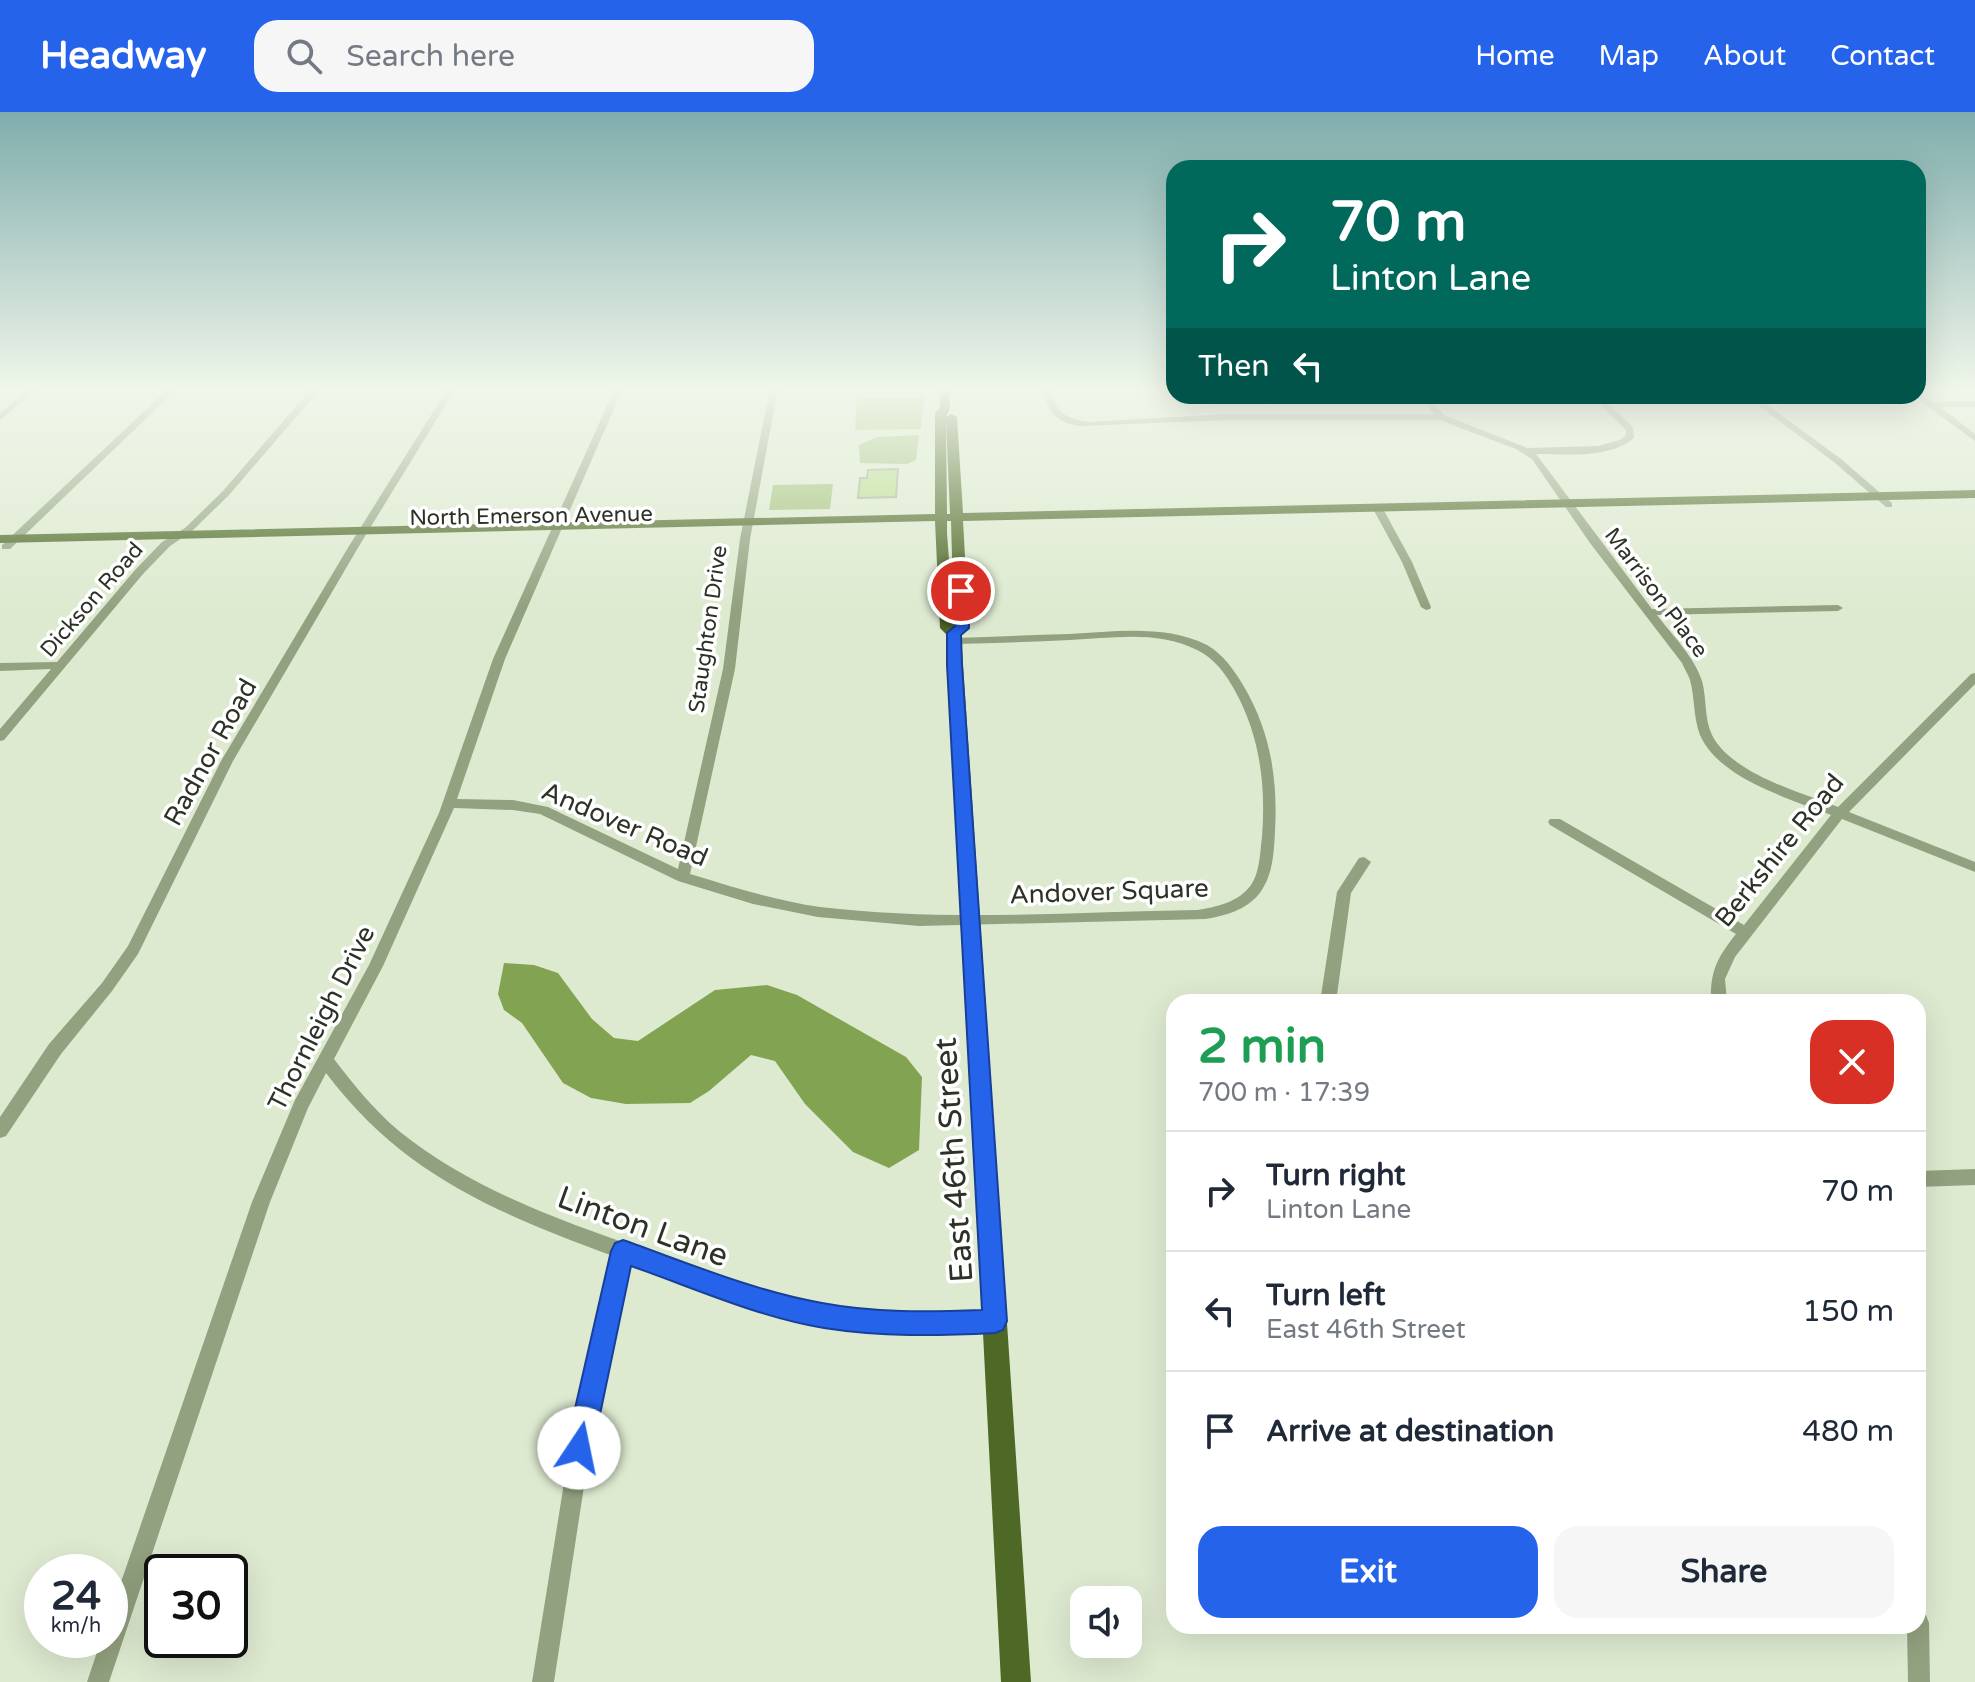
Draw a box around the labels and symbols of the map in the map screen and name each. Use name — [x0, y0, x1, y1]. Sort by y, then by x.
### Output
street label: North Emerson Avenue — [409, 501, 653, 531]
street label: Marrison Place — [1599, 523, 1713, 663]
street label: Dickson Road — [35, 537, 149, 662]
street label: Staughton Drive — [683, 544, 733, 715]
pin — [927, 557, 995, 625]
street label: Radnor Road — [157, 673, 264, 831]
street label: Berkshire Road — [1708, 768, 1851, 933]
street label: Andover Road — [537, 776, 713, 873]
street label: Andover Square — [1009, 873, 1209, 910]
street label: Thornleigh Drive — [261, 920, 382, 1116]
street label: East 46th Street — [926, 1036, 982, 1284]
street label: Linton Lane — [552, 1179, 733, 1275]
position arrow — [537, 1406, 621, 1490]
speed limit sign: 30 — [144, 1554, 248, 1658]

